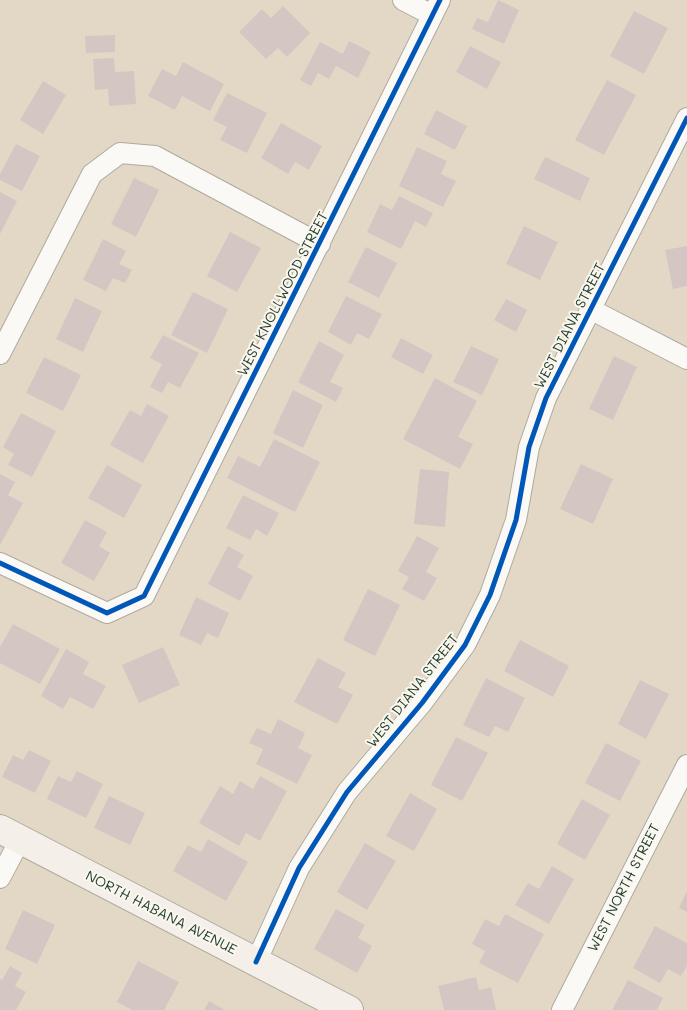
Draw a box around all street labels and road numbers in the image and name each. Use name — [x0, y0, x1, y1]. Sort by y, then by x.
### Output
street label: WEST KNOLLWOOD STREET — [234, 209, 332, 379]
street label: WEST DIANA STREET — [531, 260, 609, 392]
street label: WEST DIANA STREET — [364, 631, 462, 751]
street label: WEST NORTH STREET — [584, 821, 664, 955]
street label: NORTH HABANA AVENUE — [83, 867, 239, 959]

